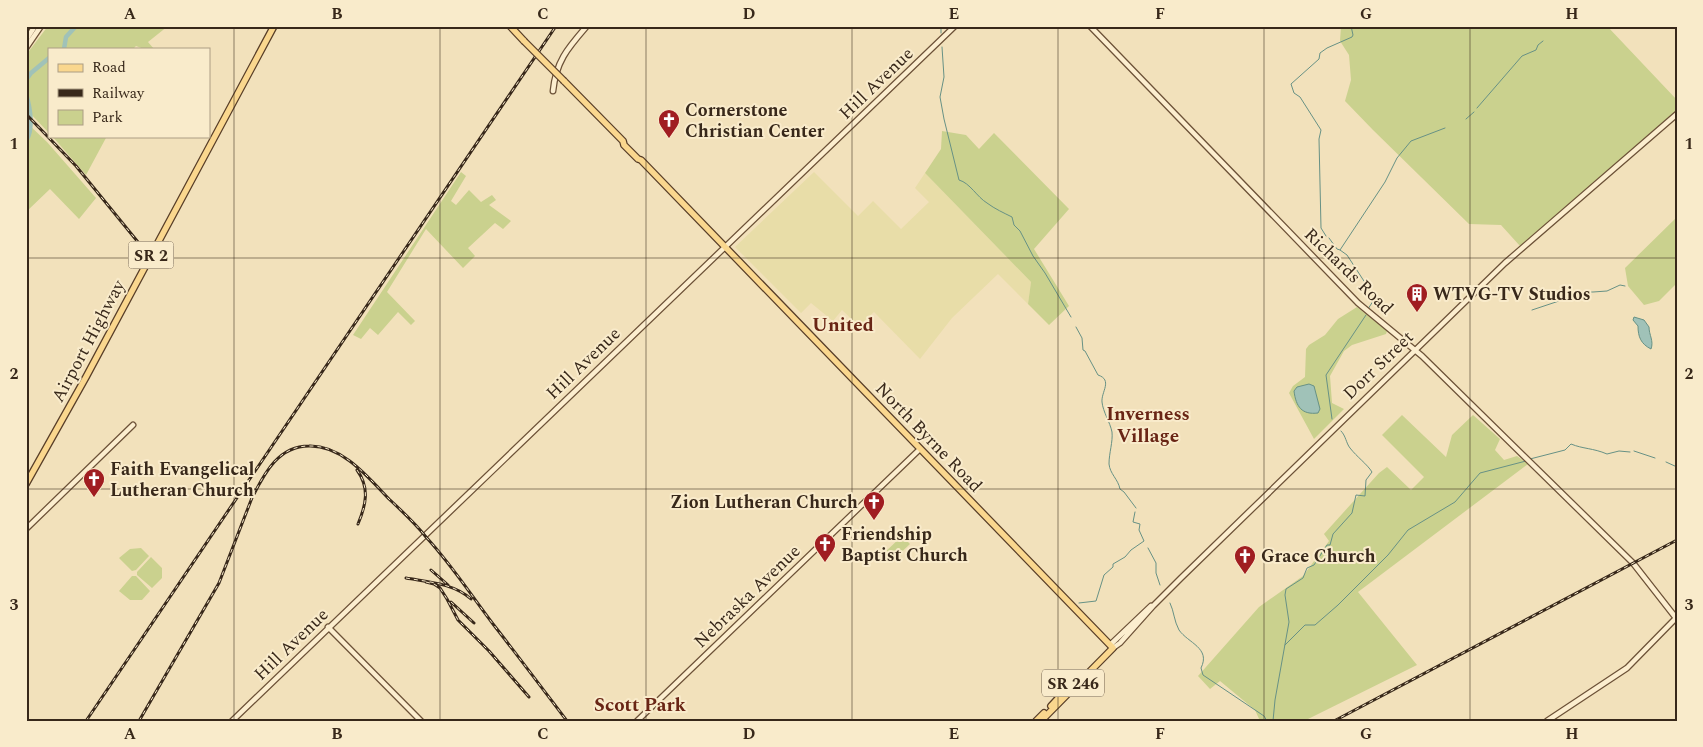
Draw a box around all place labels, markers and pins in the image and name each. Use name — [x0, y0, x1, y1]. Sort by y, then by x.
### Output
place label: Cornerstone Christian Center — [685, 97, 825, 145]
church icon: Cornerstone Christian Center — [657, 108, 681, 139]
place label: WTVG-TV Studios — [1433, 281, 1591, 308]
building icon: WTVG-TV Studios — [1405, 282, 1429, 313]
place label: Faith Evangelical Lutheran Church — [110, 456, 255, 504]
church icon: Faith Evangelical Lutheran Church — [82, 467, 106, 498]
place label: Zion Lutheran Church — [670, 489, 858, 516]
church icon: Zion Lutheran Church — [862, 490, 886, 521]
place label: Friendship Baptist Church — [841, 521, 968, 569]
church icon: Friendship Baptist Church — [813, 532, 837, 563]
place label: Grace Church — [1261, 543, 1376, 570]
church icon: Grace Church — [1233, 544, 1257, 575]

